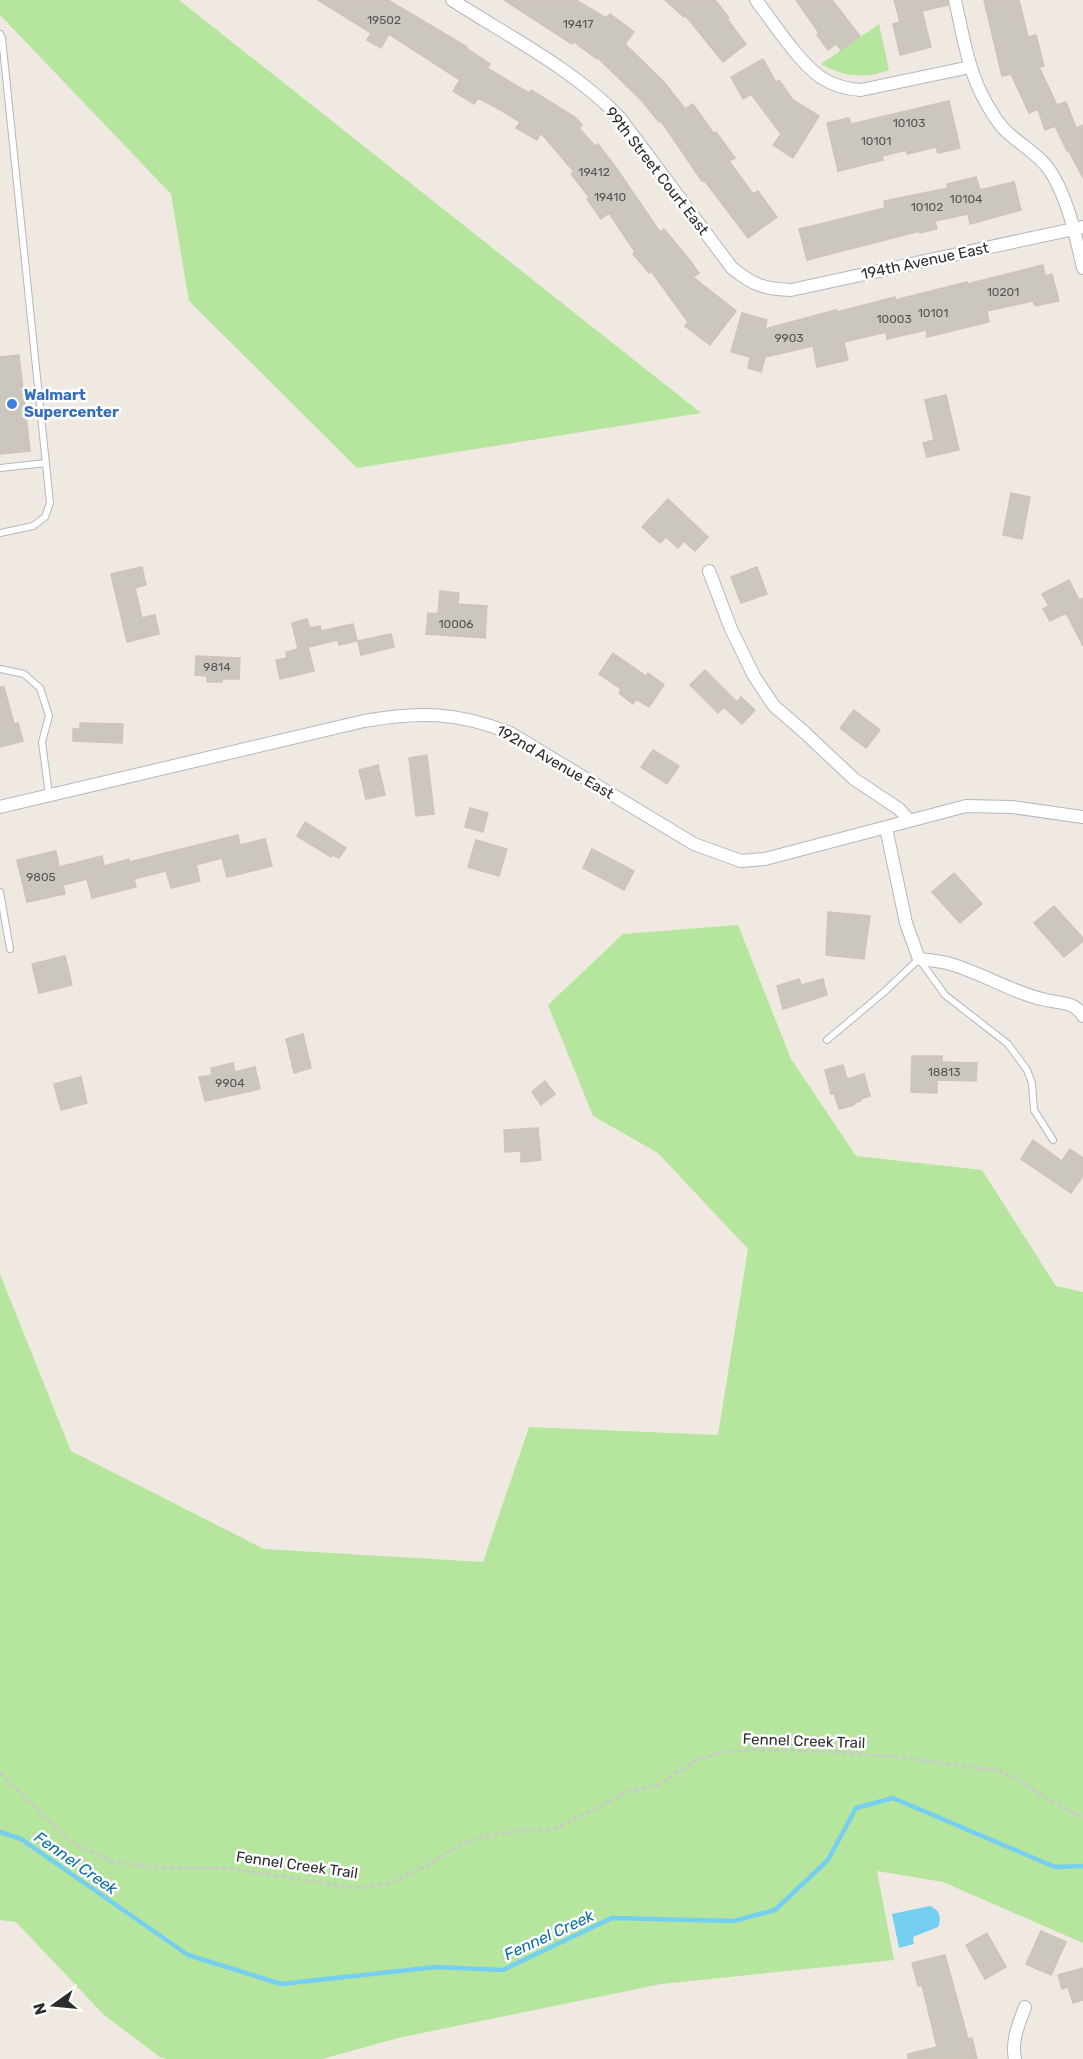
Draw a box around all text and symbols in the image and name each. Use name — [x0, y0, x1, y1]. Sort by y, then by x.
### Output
house number: 19502 — [367, 13, 401, 27]
house number: 19417 — [563, 17, 593, 31]
street label: 99th Street Court East — [602, 104, 713, 239]
house number: 10103 — [893, 116, 925, 130]
house number: 10101 — [861, 134, 891, 148]
house number: 19412 — [578, 165, 610, 179]
house number: 19410 — [594, 190, 626, 204]
house number: 10104 — [950, 192, 983, 206]
house number: 10102 — [911, 200, 943, 214]
street label: 194th Avenue East — [860, 239, 990, 283]
house number: 10201 — [987, 285, 1019, 299]
house number: 10101 — [918, 306, 948, 320]
house number: 10003 — [876, 312, 912, 326]
house number: 9903 — [774, 331, 804, 345]
place label: Walmart Supercenter — [24, 386, 119, 421]
marker: Walmart Supercenter — [5, 397, 19, 411]
house number: 10006 — [438, 617, 474, 631]
house number: 9814 — [203, 660, 231, 674]
street label: 192nd Avenue East — [493, 721, 617, 803]
house number: 9805 — [26, 870, 56, 884]
house number: 18813 — [928, 1065, 960, 1079]
house number: 9904 — [215, 1076, 245, 1090]
street label: Fennel Creek Trail — [742, 1730, 866, 1752]
water label: Fennel Creek — [31, 1827, 122, 1899]
street label: Fennel Creek Trail — [235, 1848, 359, 1882]
water label: Fennel Creek — [501, 1906, 598, 1964]
north arrow — [24, 1975, 84, 2035]
text: N — [29, 2001, 51, 2017]

